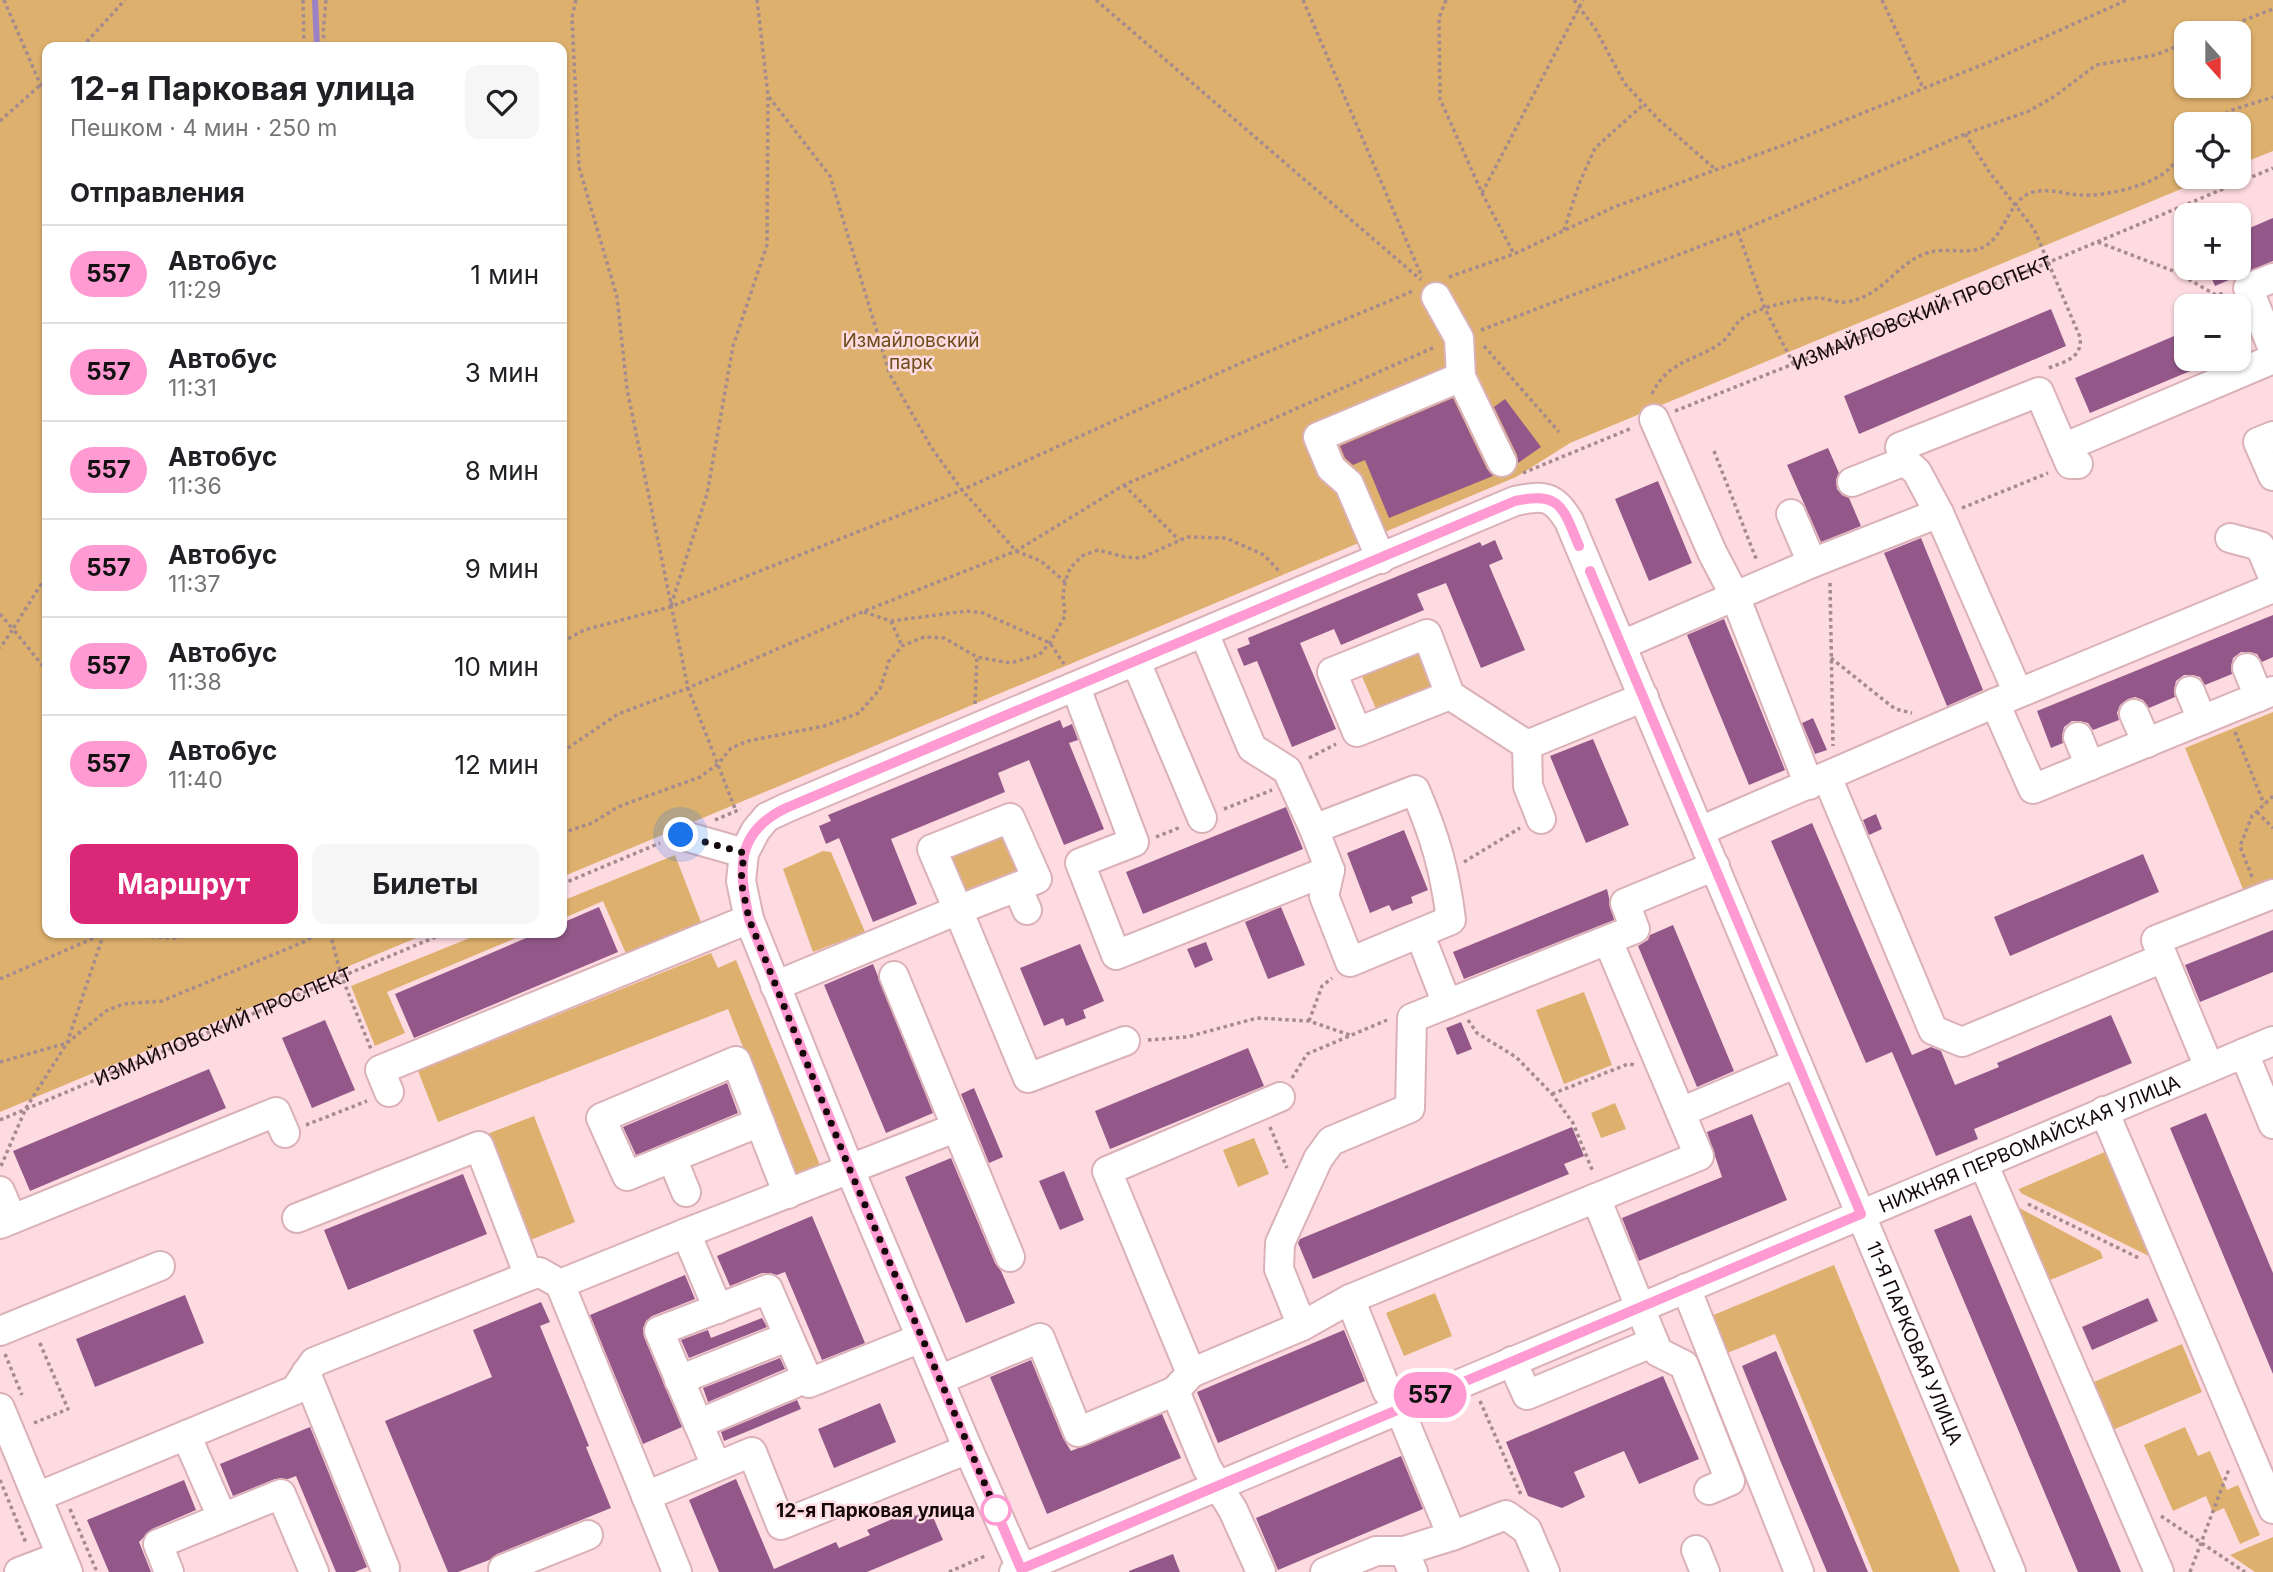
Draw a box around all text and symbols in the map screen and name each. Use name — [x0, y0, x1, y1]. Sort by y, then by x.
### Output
north arrow — [2174, 21, 2250, 98]
map controls — [2174, 21, 2251, 371]
button: heart — [465, 65, 539, 139]
text: 12-я Парковая улица — [70, 68, 415, 108]
button: locate — [2174, 112, 2251, 189]
text: Пешком · 4 мин · 250 m — [70, 114, 337, 142]
text: Отправления — [70, 177, 245, 208]
button: + — [2174, 203, 2251, 280]
text: Автобус — [168, 245, 277, 276]
street label: ИЗМАЙЛОВСКИЙ ПРОСПЕКТ — [1789, 251, 2055, 375]
text: 557 — [86, 259, 131, 288]
text: 1 мин — [470, 259, 539, 290]
text: 11:29 — [168, 276, 222, 304]
button: − — [2174, 294, 2251, 371]
park label: Измайловский парк — [843, 329, 979, 374]
text: Автобус — [168, 343, 277, 374]
text: 557 — [86, 357, 131, 386]
text: 3 мин — [465, 357, 539, 388]
text: 11:31 — [168, 374, 217, 402]
text: Автобус — [168, 441, 277, 472]
text: 557 — [86, 455, 131, 484]
text: 8 мин — [465, 455, 539, 486]
text: 11:36 — [168, 472, 222, 500]
text: Автобус — [168, 539, 277, 570]
text: 557 — [86, 553, 131, 582]
text: 9 мин — [465, 553, 539, 584]
text: 11:37 — [168, 570, 221, 598]
text: Автобус — [168, 637, 277, 668]
text: 557 — [86, 651, 131, 680]
text: 10 мин — [454, 651, 539, 682]
text: 11:38 — [168, 668, 222, 696]
text: Автобус — [168, 735, 277, 766]
text: 557 — [86, 749, 131, 778]
text: 12 мин — [454, 749, 539, 780]
text: 11:40 — [168, 766, 223, 794]
your location — [663, 817, 698, 852]
button: Маршрут — [70, 844, 298, 924]
button: Билеты — [312, 844, 539, 924]
street label: ИЗМАЙЛОВСКИЙ ПРОСПЕКТ — [91, 962, 356, 1091]
street label: НИЖНЯЯ ПЕРВОМАЙСКАЯ УЛИЦА — [1875, 1070, 2183, 1217]
street label: 11-Я ПАРКОВАЯ УЛИЦА — [1862, 1238, 1968, 1448]
line badge: 557 — [1390, 1372, 1470, 1418]
text: 557 — [1408, 1380, 1452, 1409]
marker: 12-я Парковая улица — [981, 1495, 1011, 1525]
place label: 12-я Парковая улица — [776, 1499, 975, 1522]

